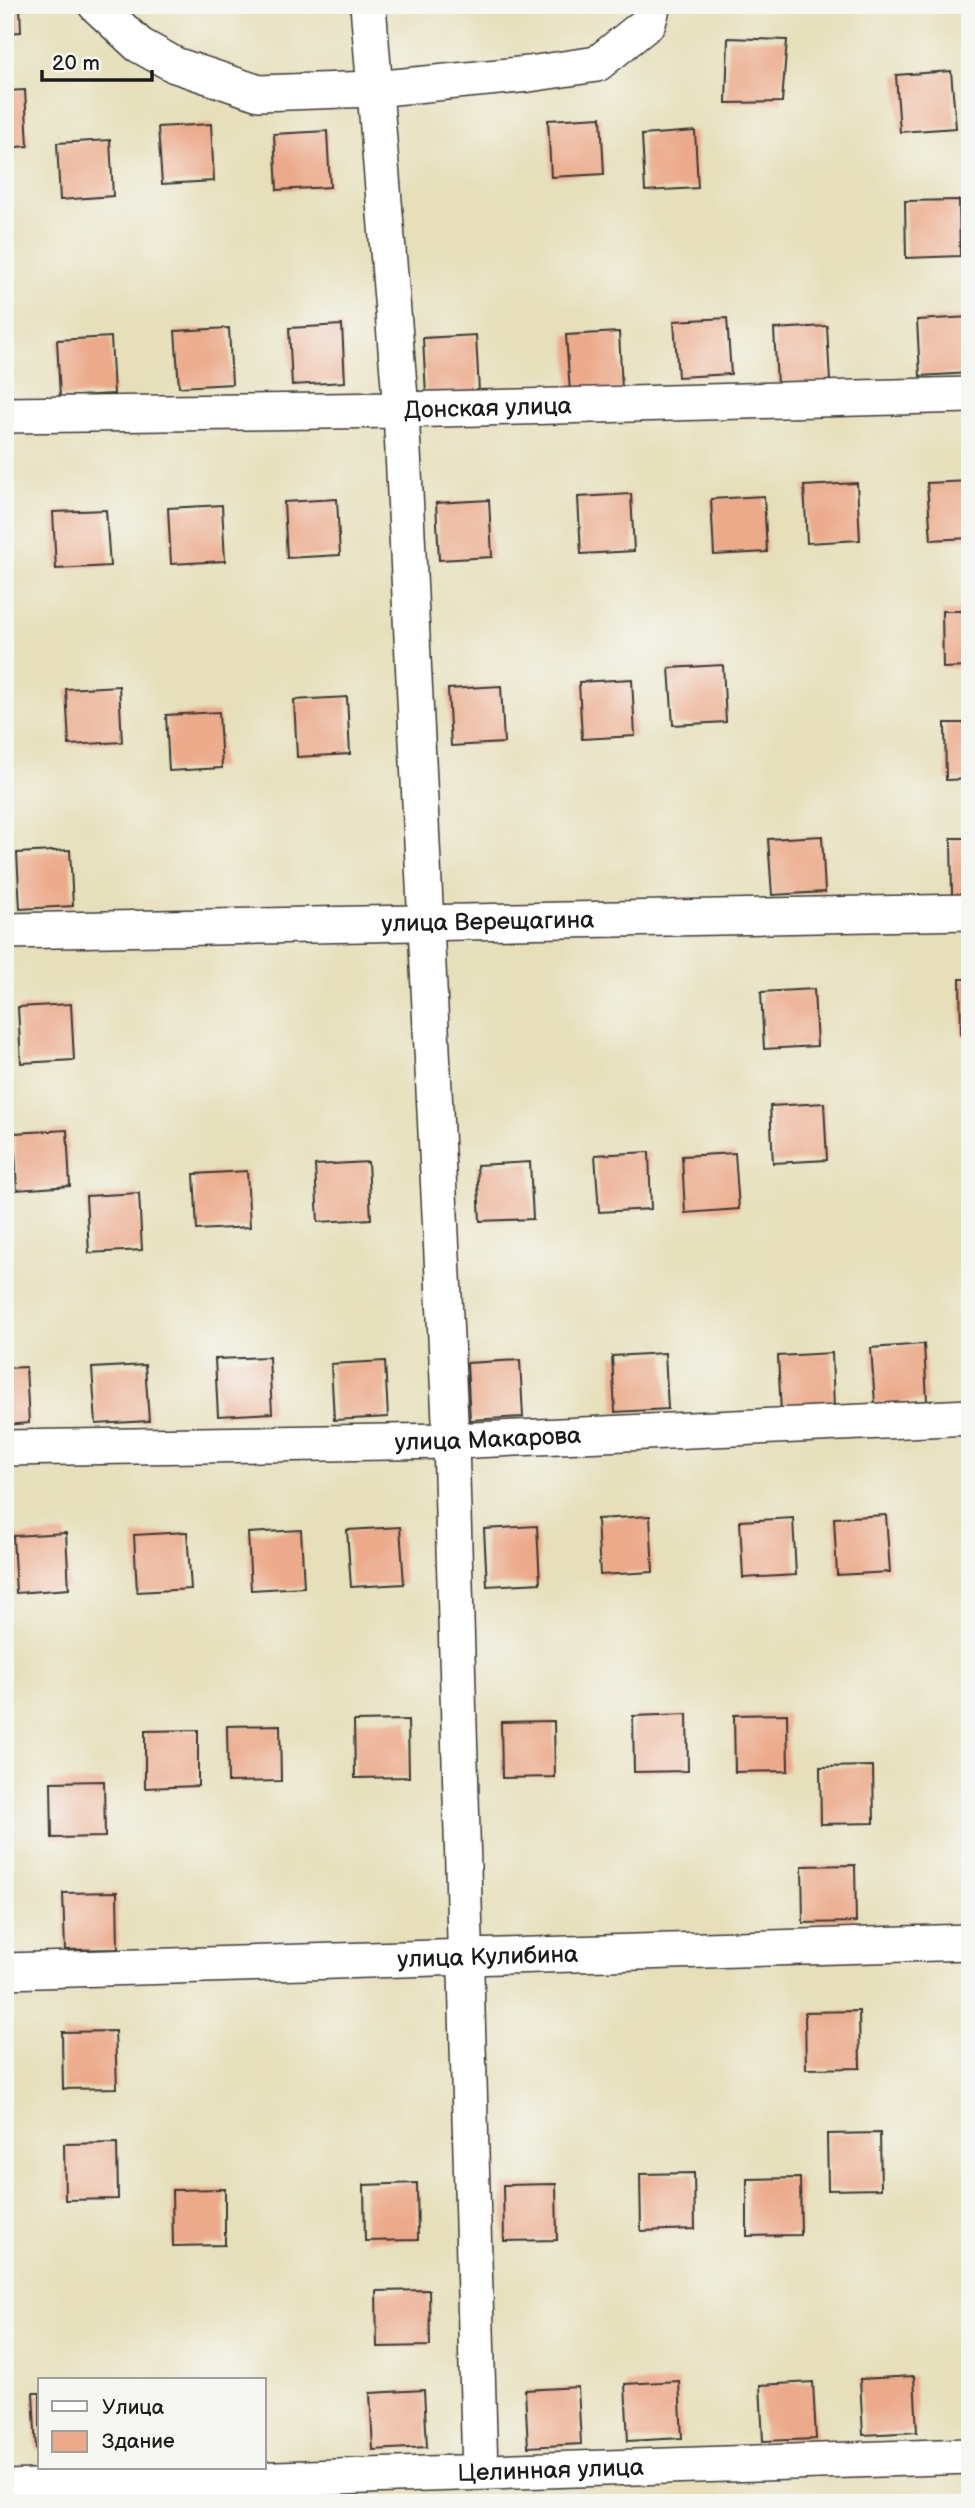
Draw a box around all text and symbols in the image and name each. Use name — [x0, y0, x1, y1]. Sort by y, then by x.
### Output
scale bar — [42, 38, 152, 82]
text: 20 m — [52, 51, 100, 76]
street label: Донская улица — [404, 391, 572, 424]
street label: улица Верещагина — [381, 905, 595, 938]
street label: улица Макарова — [394, 1420, 582, 1456]
street label: улица Кулибина — [397, 1939, 579, 1974]
legend — [38, 2378, 266, 2470]
text: Улица — [102, 2395, 165, 2420]
text: Здание — [102, 2429, 175, 2454]
street label: Целинная улица — [457, 2452, 644, 2487]

